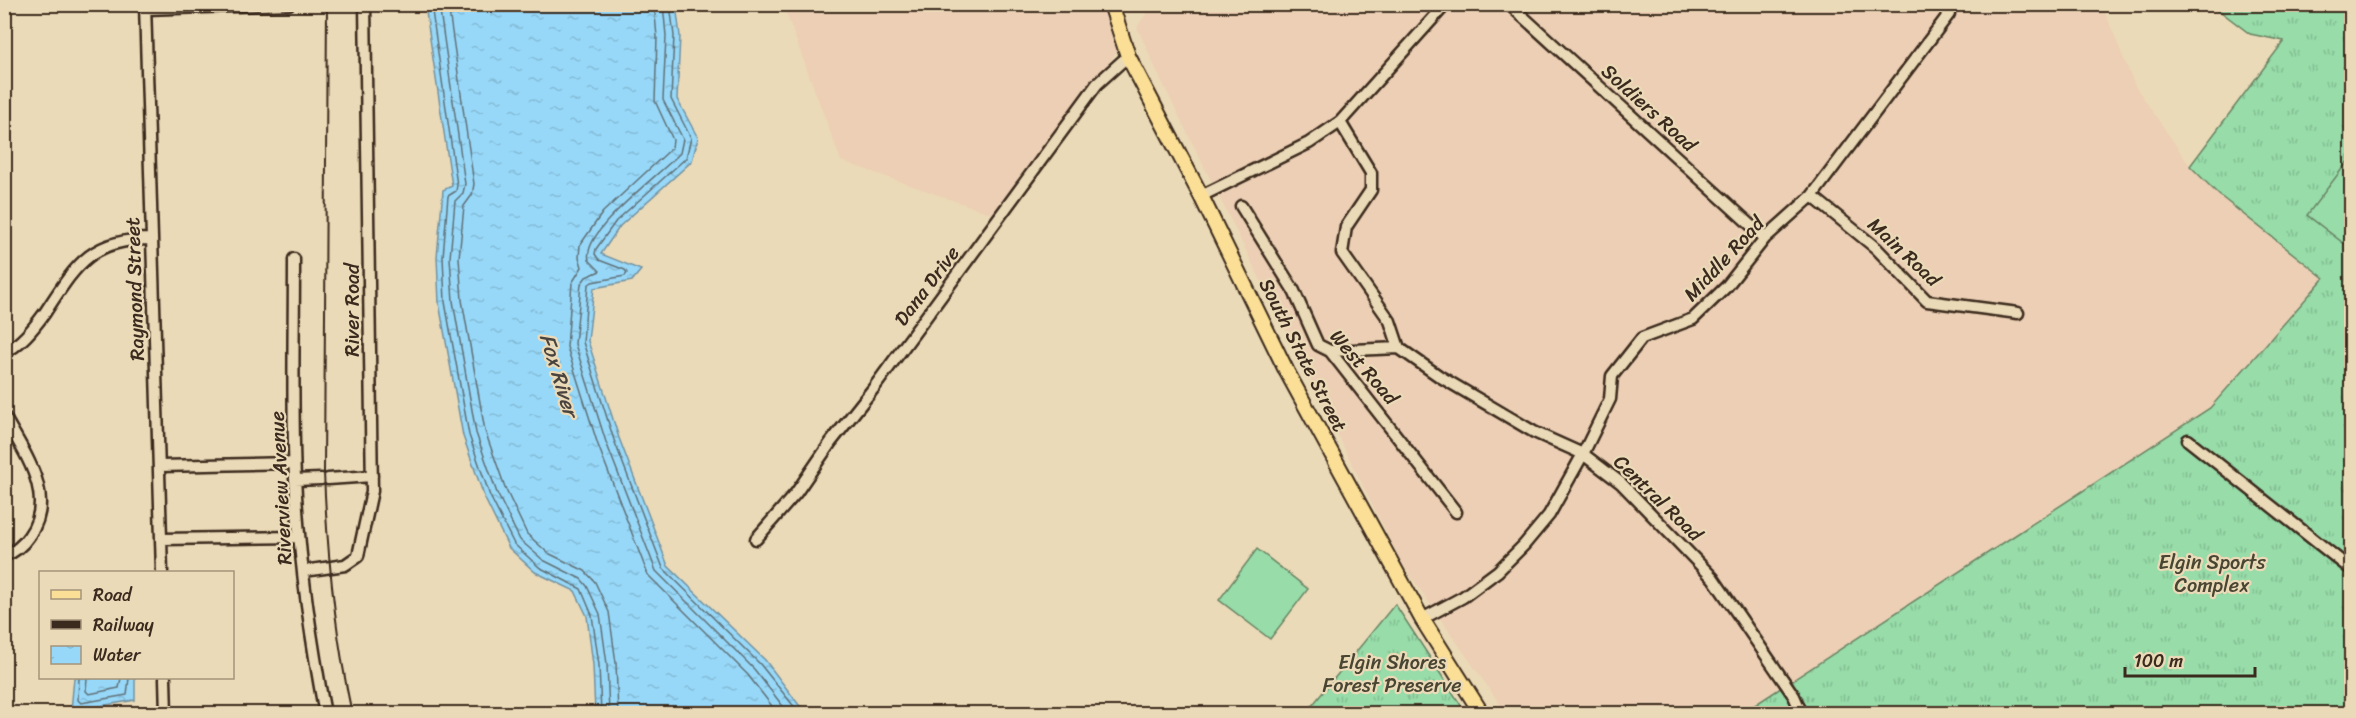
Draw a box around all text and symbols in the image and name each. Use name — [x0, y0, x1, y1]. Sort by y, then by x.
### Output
street label: Soldiers Road — [1593, 55, 1706, 162]
street label: Middle Road — [1675, 207, 1774, 310]
street label: Main Road — [1859, 208, 1950, 297]
street label: Raymond Street — [115, 216, 155, 361]
street label: Dana Drive — [885, 238, 969, 334]
street label: River Road — [335, 262, 370, 357]
street label: South State Street — [1249, 272, 1357, 438]
street label: West Road — [1321, 321, 1408, 414]
water label: Fox River — [528, 329, 591, 425]
street label: Riverview Avenue — [259, 410, 303, 566]
street label: Central Road — [1605, 446, 1712, 551]
park label: Elgin Sports Complex — [2158, 545, 2266, 603]
legend — [39, 571, 234, 679]
text: Road — [93, 579, 133, 611]
text: Railway — [93, 609, 155, 641]
text: Water — [93, 639, 142, 671]
scale bar — [2125, 640, 2256, 678]
park label: Elgin Shores Forest Preserve — [1322, 645, 1462, 703]
text: 100 m — [2134, 645, 2183, 677]

